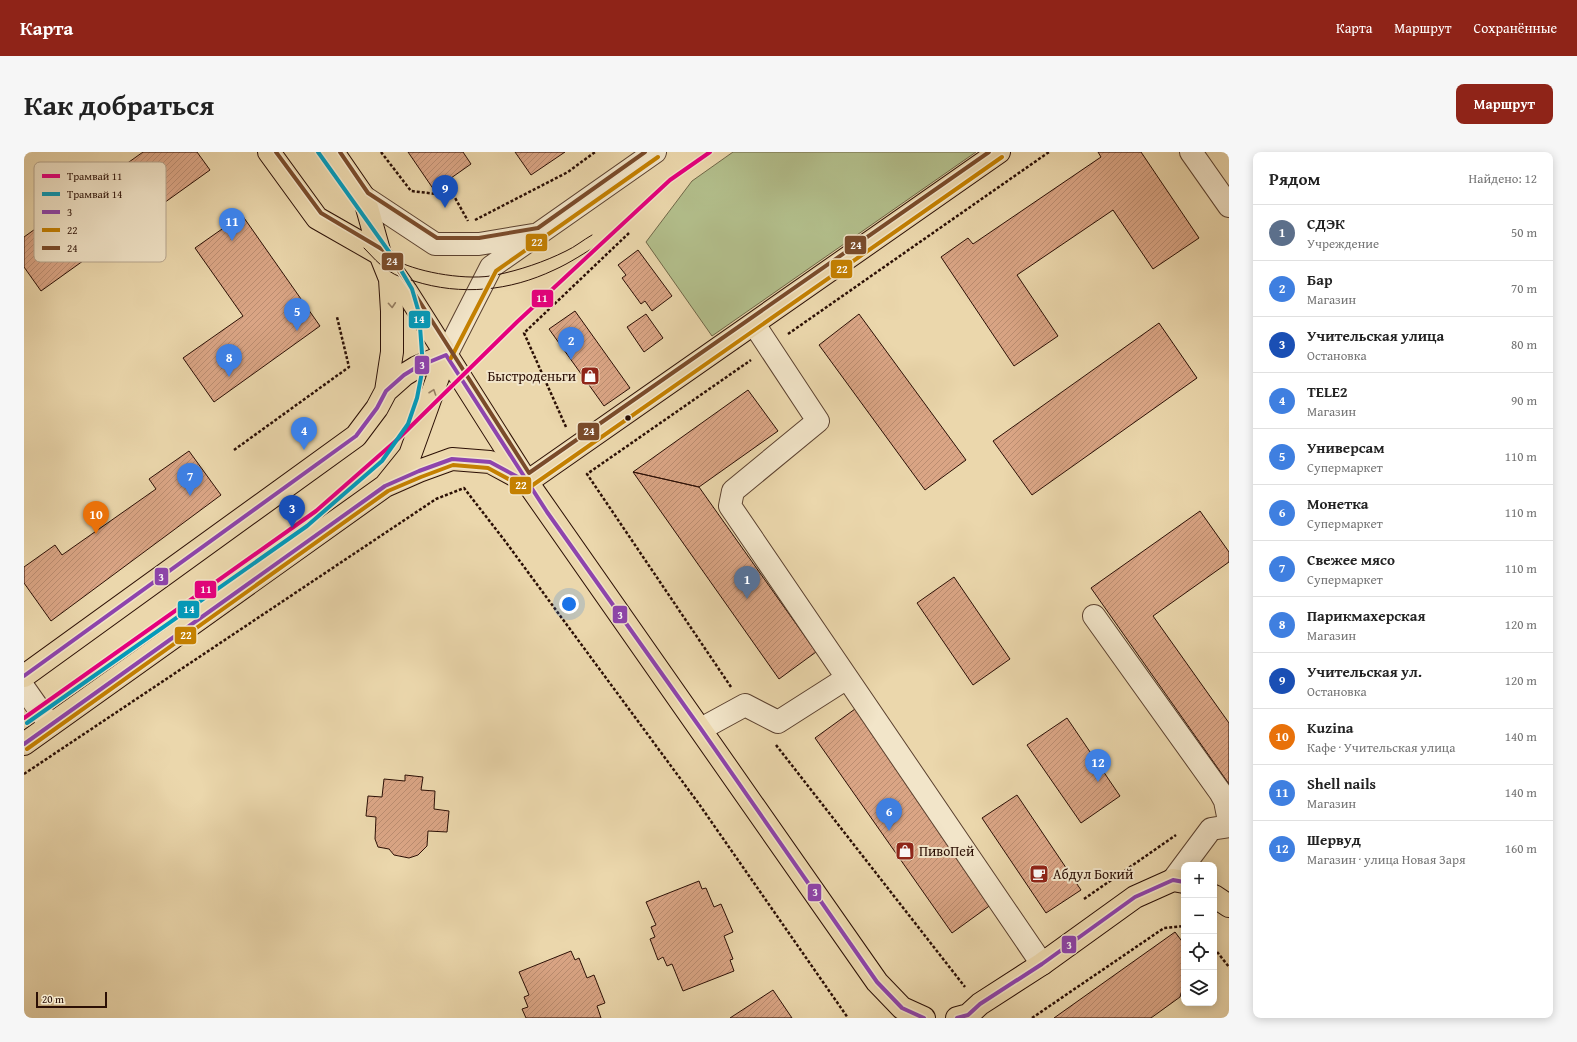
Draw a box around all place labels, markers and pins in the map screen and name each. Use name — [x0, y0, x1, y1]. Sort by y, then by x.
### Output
pin: 9 — [432, 175, 458, 208]
pin: 11 — [219, 208, 245, 241]
pin: 5 — [284, 298, 310, 331]
pin: 2 — [558, 327, 584, 360]
pin: 8 — [216, 344, 242, 377]
shop icon: Быстроденьги — [579, 365, 601, 387]
place label: Быстроденьги — [487, 366, 576, 386]
unlabelled marker — [623, 413, 633, 423]
pin: 4 — [291, 417, 317, 450]
pin: 7 — [177, 463, 203, 496]
pin: 3 — [279, 495, 305, 528]
pin: 10 — [83, 501, 109, 534]
pin: 1 — [734, 566, 760, 599]
pin: 12 — [1085, 749, 1111, 782]
pin: 6 — [876, 798, 902, 831]
shop icon: ПивоПей — [894, 840, 916, 862]
place label: ПивоПей — [919, 841, 974, 861]
cafe icon: Абдул Бокий — [1028, 863, 1050, 885]
place label: Абдул Бокий — [1053, 864, 1133, 884]

